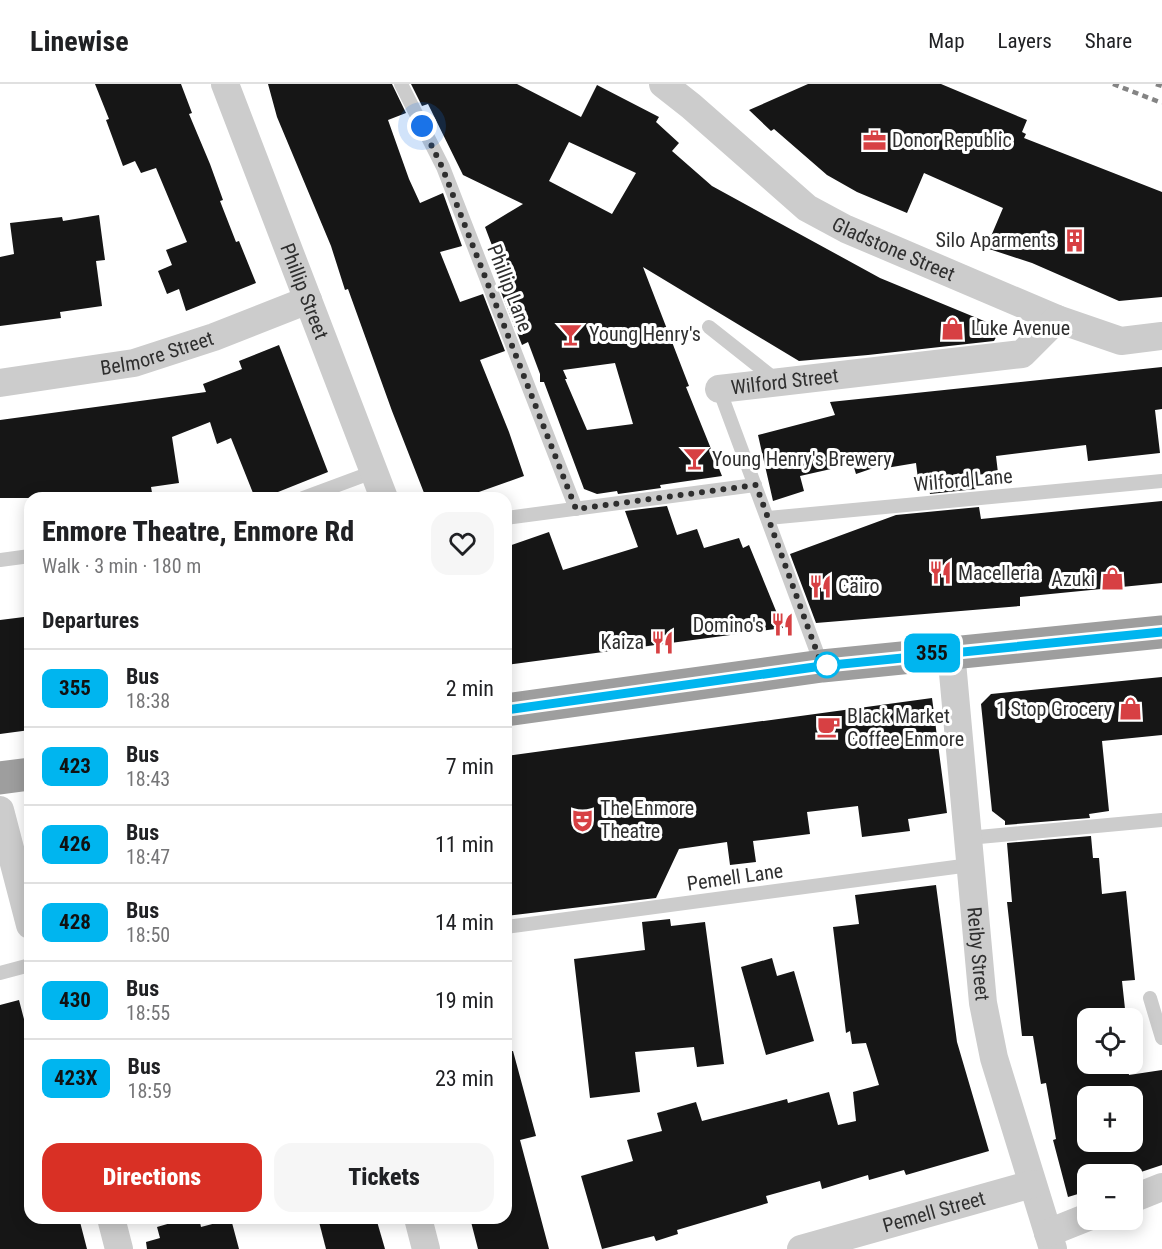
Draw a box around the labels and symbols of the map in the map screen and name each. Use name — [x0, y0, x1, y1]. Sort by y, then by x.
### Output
your location — [407, 111, 437, 141]
office icon: Donor Republic — [861, 127, 887, 153]
place label: Donor Republic — [892, 128, 1012, 152]
street label: Gladstone Street — [828, 212, 959, 286]
building icon: Silo Aparments — [1061, 227, 1087, 253]
place label: Silo Aparments — [936, 228, 1056, 252]
street label: Phillip Street — [275, 240, 334, 343]
street label: Phillip Lane — [482, 241, 538, 335]
shop icon: Luke Avenue — [940, 315, 966, 341]
place label: Luke Avenue — [971, 316, 1070, 340]
bar icon: Young Henry's — [558, 321, 584, 347]
place label: Young Henry's — [589, 322, 701, 346]
street label: Belmore Street — [99, 326, 217, 380]
street label: Wilford Street — [729, 363, 840, 400]
bar icon: Young Henry's Brewery — [681, 446, 707, 472]
place label: Young Henry's Brewery — [712, 447, 892, 471]
street label: Wilford Lane — [912, 464, 1014, 496]
restaurant icon: Macelleria — [927, 560, 953, 586]
place label: Macelleria — [958, 561, 1040, 585]
shop icon: Azuki — [1100, 566, 1126, 592]
place label: Azuki — [1051, 567, 1095, 591]
restaurant icon: Cäiro — [807, 573, 833, 599]
place label: Cäiro — [838, 574, 879, 598]
restaurant icon: Domino's — [769, 612, 795, 638]
place label: Domino's — [693, 613, 764, 637]
restaurant icon: Kaiza — [649, 629, 675, 655]
place label: Kaiza — [601, 630, 644, 654]
line badge: 355 — [898, 634, 966, 672]
unlabelled marker — [814, 652, 840, 678]
shop icon: 1 Stop Grocery — [1117, 696, 1143, 722]
place label: 1 Stop Grocery — [996, 697, 1112, 721]
place label: Black Market Coffee Enmore — [847, 704, 964, 751]
cafe icon: Black Market Coffee Enmore — [816, 714, 842, 740]
place label: The Enmore Theatre — [600, 796, 694, 843]
theatre icon: The Enmore Theatre — [569, 807, 595, 833]
street label: Pemell Lane — [685, 858, 785, 896]
street label: Reiby Street — [962, 906, 995, 1002]
street label: Pemell Street — [880, 1186, 988, 1237]

